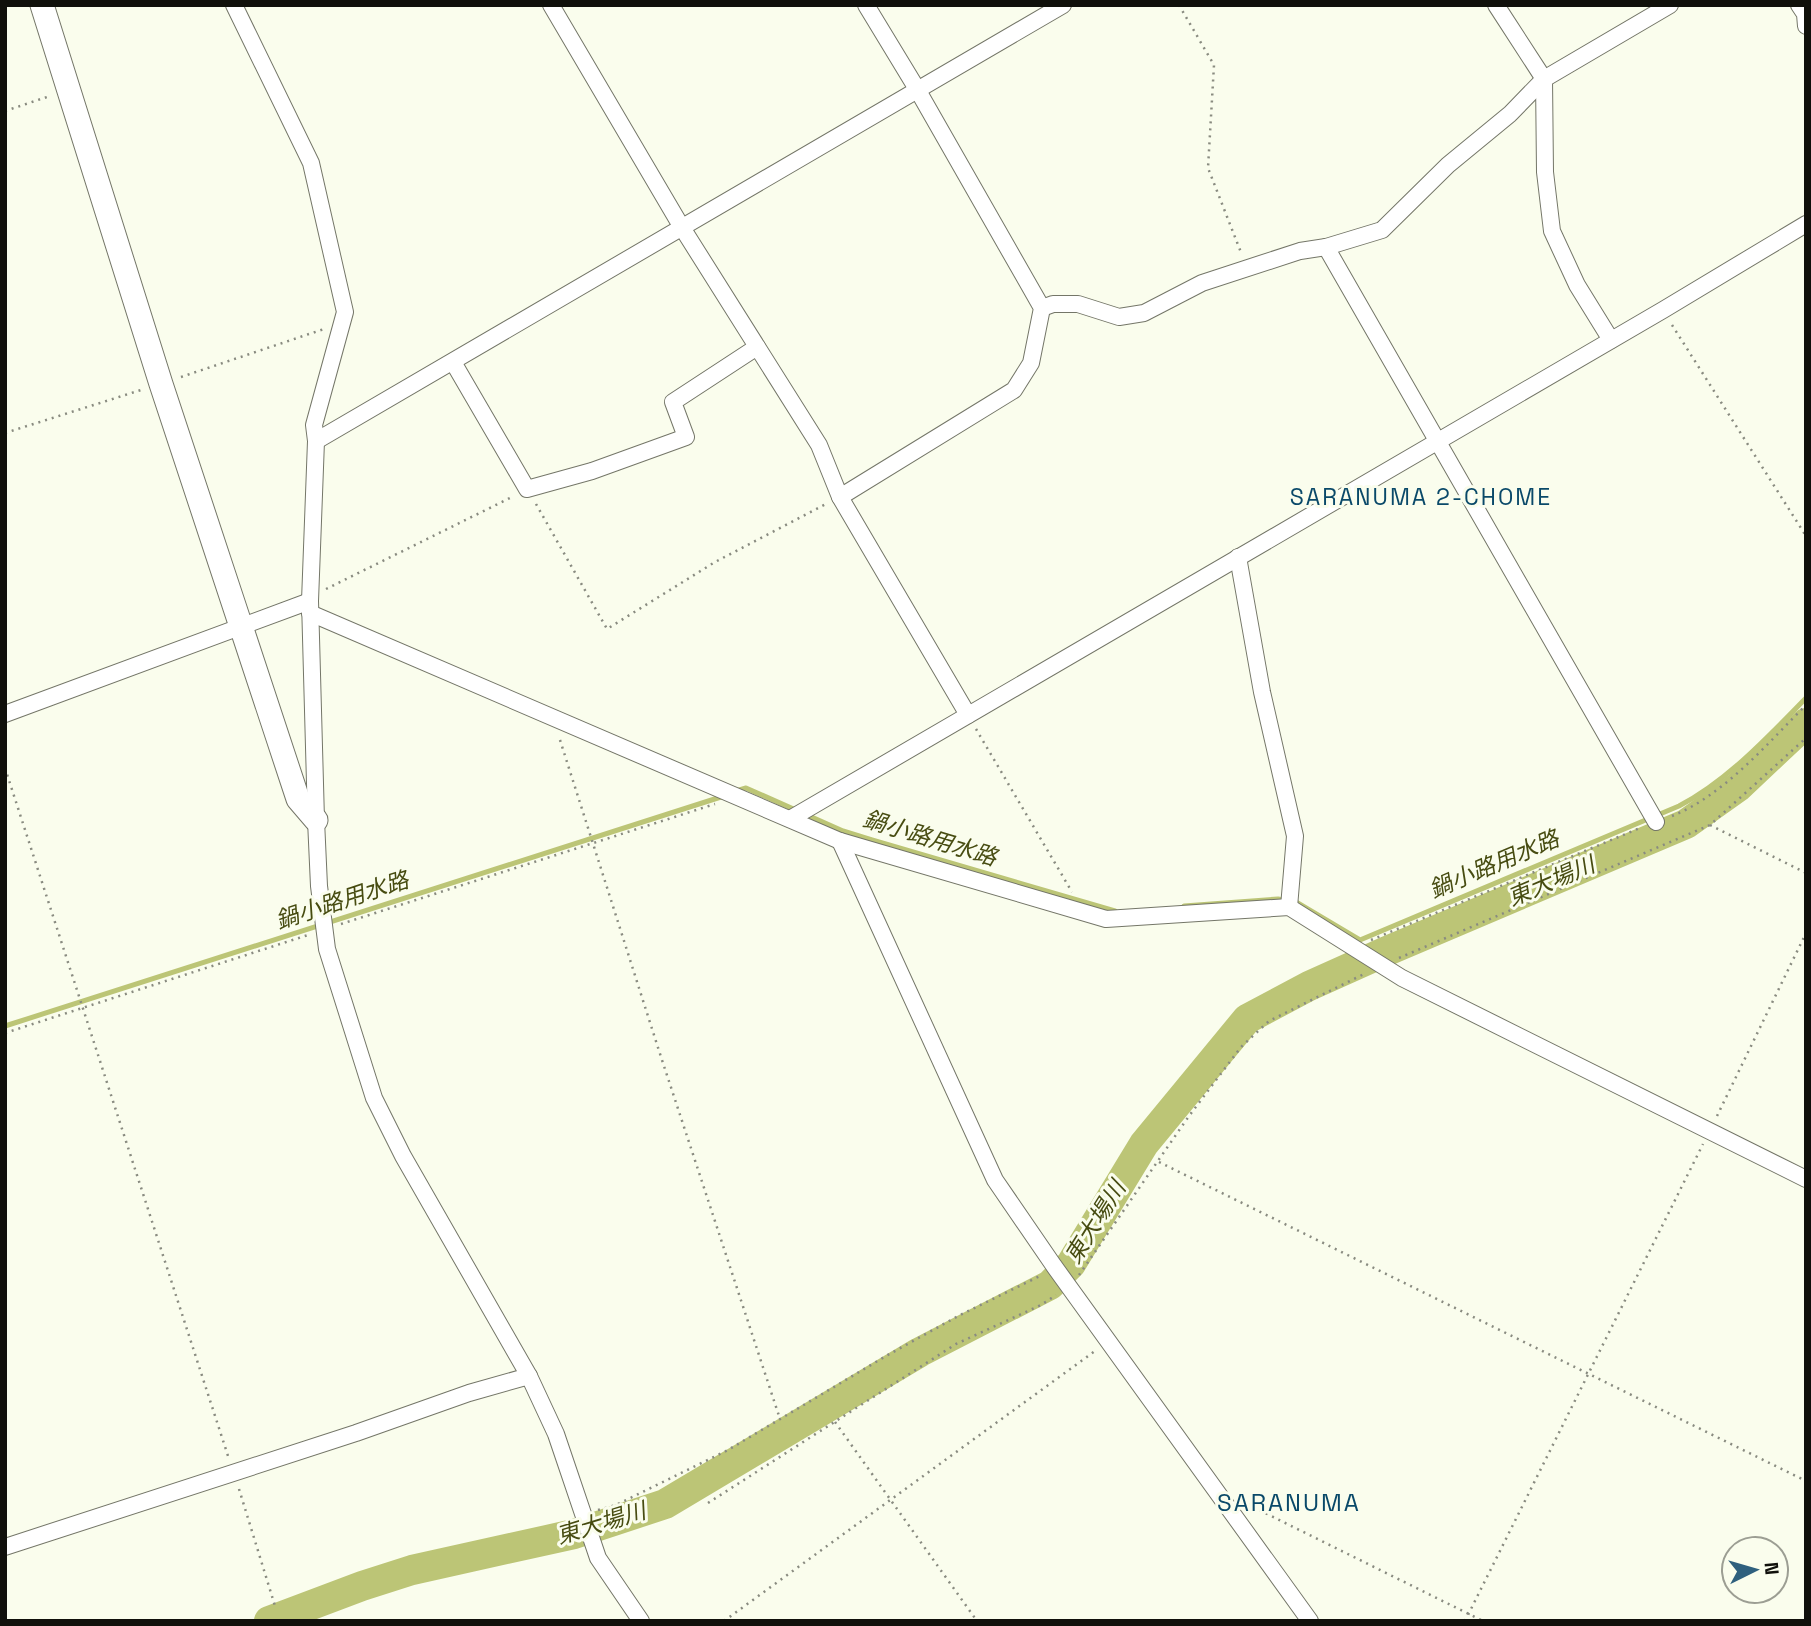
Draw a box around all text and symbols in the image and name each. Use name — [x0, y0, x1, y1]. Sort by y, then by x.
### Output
district label: SARANUMA 2-CHOME — [1290, 482, 1552, 512]
water label: 鍋小路用水路 — [860, 803, 1002, 873]
water label: 鍋小路用水路 — [1425, 822, 1565, 905]
water label: 東大場川 — [1503, 848, 1602, 913]
water label: 鍋小路用水路 — [272, 864, 414, 936]
water label: 東大場川 — [1058, 1172, 1134, 1269]
district label: SARANUMA — [1217, 1487, 1361, 1518]
water label: 東大場川 — [553, 1494, 652, 1551]
north arrow — [1720, 1535, 1790, 1605]
text: N — [1758, 1561, 1784, 1576]

